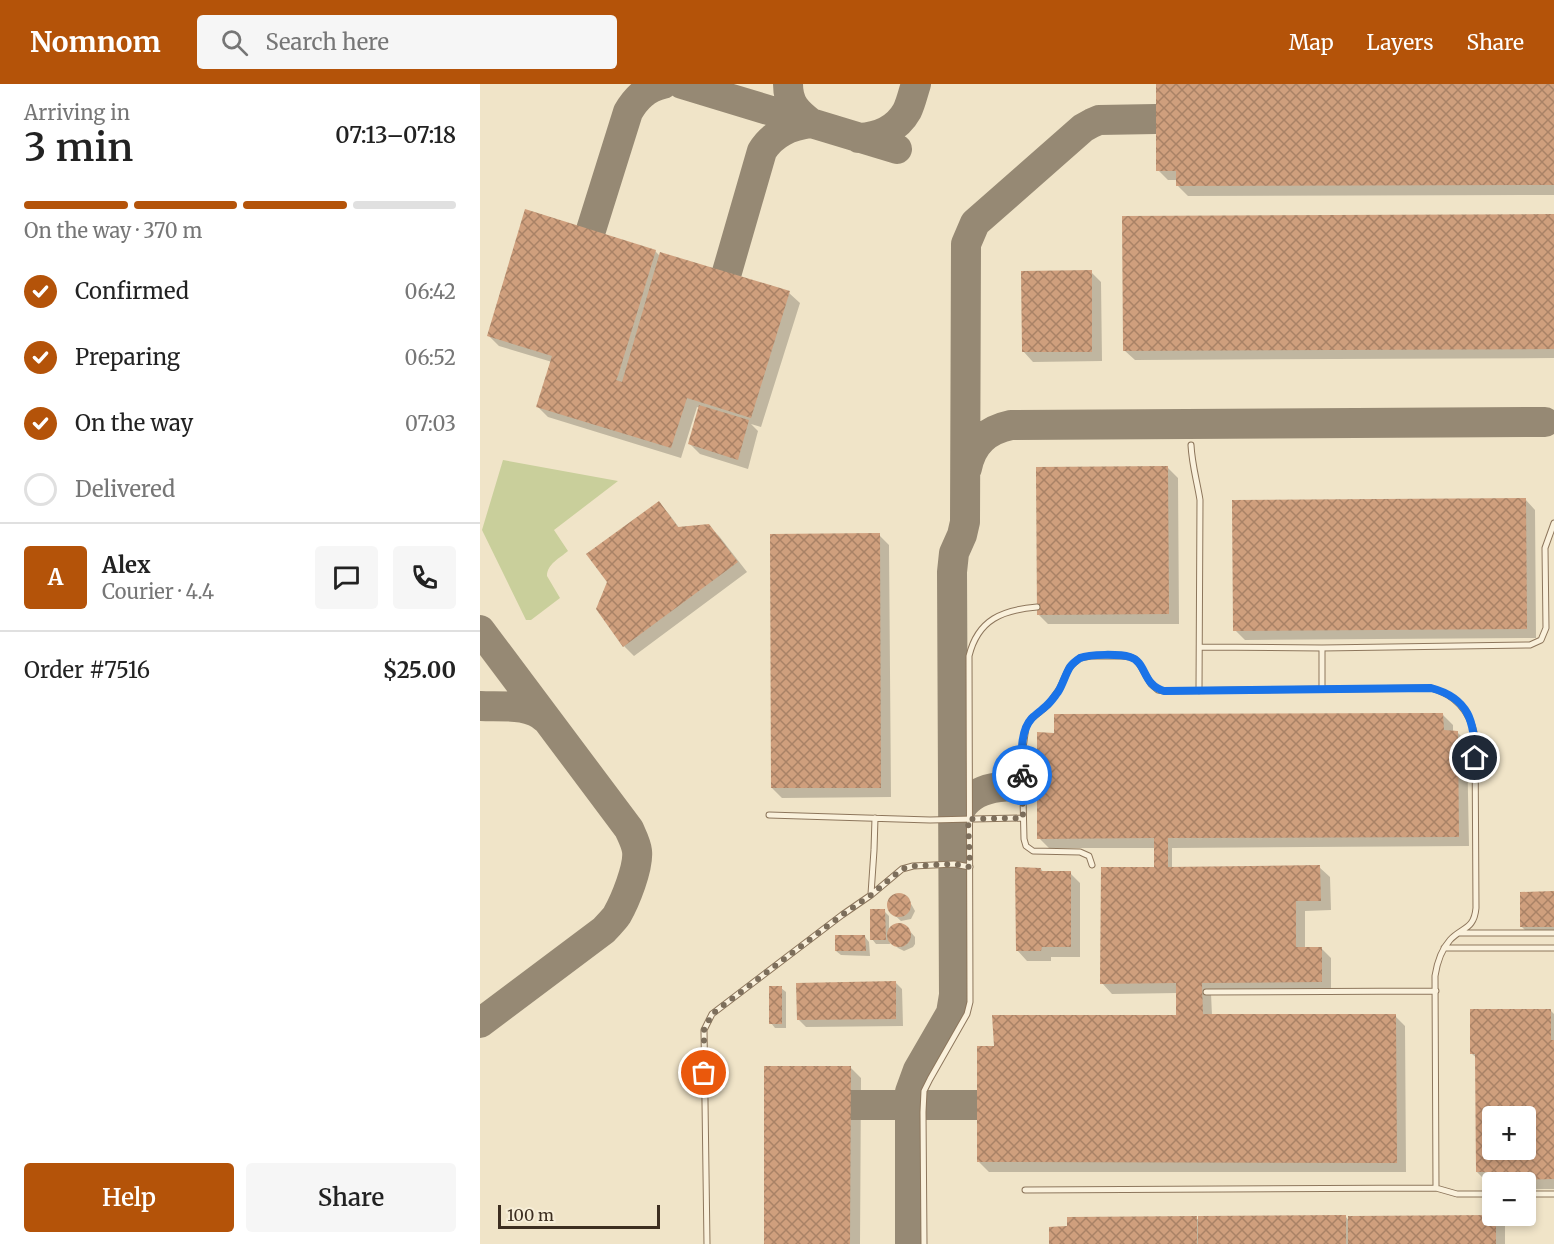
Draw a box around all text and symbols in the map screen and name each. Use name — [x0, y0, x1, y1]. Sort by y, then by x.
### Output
search box — [197, 15, 617, 69]
text: Nomnom — [30, 24, 161, 60]
icon: search — [218, 26, 251, 59]
text: Search here — [266, 28, 389, 56]
text: Map — [1289, 29, 1334, 56]
text: Layers — [1367, 29, 1434, 56]
text: Share — [1467, 29, 1524, 56]
text: Arriving in — [24, 100, 130, 125]
text: 07:13–07:18 — [335, 121, 456, 149]
text: 3 min — [24, 123, 133, 172]
text: On the way · 370 m — [24, 218, 202, 243]
icon: check — [24, 275, 57, 308]
text: Confirmed — [75, 277, 189, 305]
text: 06:42 — [405, 279, 456, 304]
icon: check — [24, 341, 57, 374]
text: Preparing — [75, 343, 180, 371]
text: 06:52 — [405, 345, 456, 370]
icon: check — [24, 407, 57, 440]
text: On the way — [75, 409, 193, 437]
text: 07:03 — [405, 411, 456, 436]
text: Delivered — [75, 475, 175, 503]
button: chat — [315, 546, 378, 609]
button: phone — [393, 546, 456, 609]
text: Alex — [102, 551, 151, 579]
text: A — [48, 563, 63, 591]
text: Courier · 4.4 — [102, 579, 214, 604]
text: Order #7516 — [24, 656, 150, 684]
text: $25.00 — [383, 656, 456, 684]
pin — [1449, 732, 1500, 783]
icon: home — [1458, 741, 1491, 774]
courier — [992, 745, 1052, 805]
icon: bike — [1006, 759, 1039, 792]
pin — [678, 1047, 729, 1098]
icon: bag — [687, 1056, 720, 1089]
map controls — [1482, 1106, 1536, 1226]
button: + — [1482, 1106, 1536, 1160]
button: Help — [24, 1163, 234, 1232]
button: Share — [246, 1163, 456, 1232]
button: − — [1482, 1172, 1536, 1226]
scale bar — [498, 1202, 660, 1230]
text: 100 m — [507, 1205, 554, 1225]

